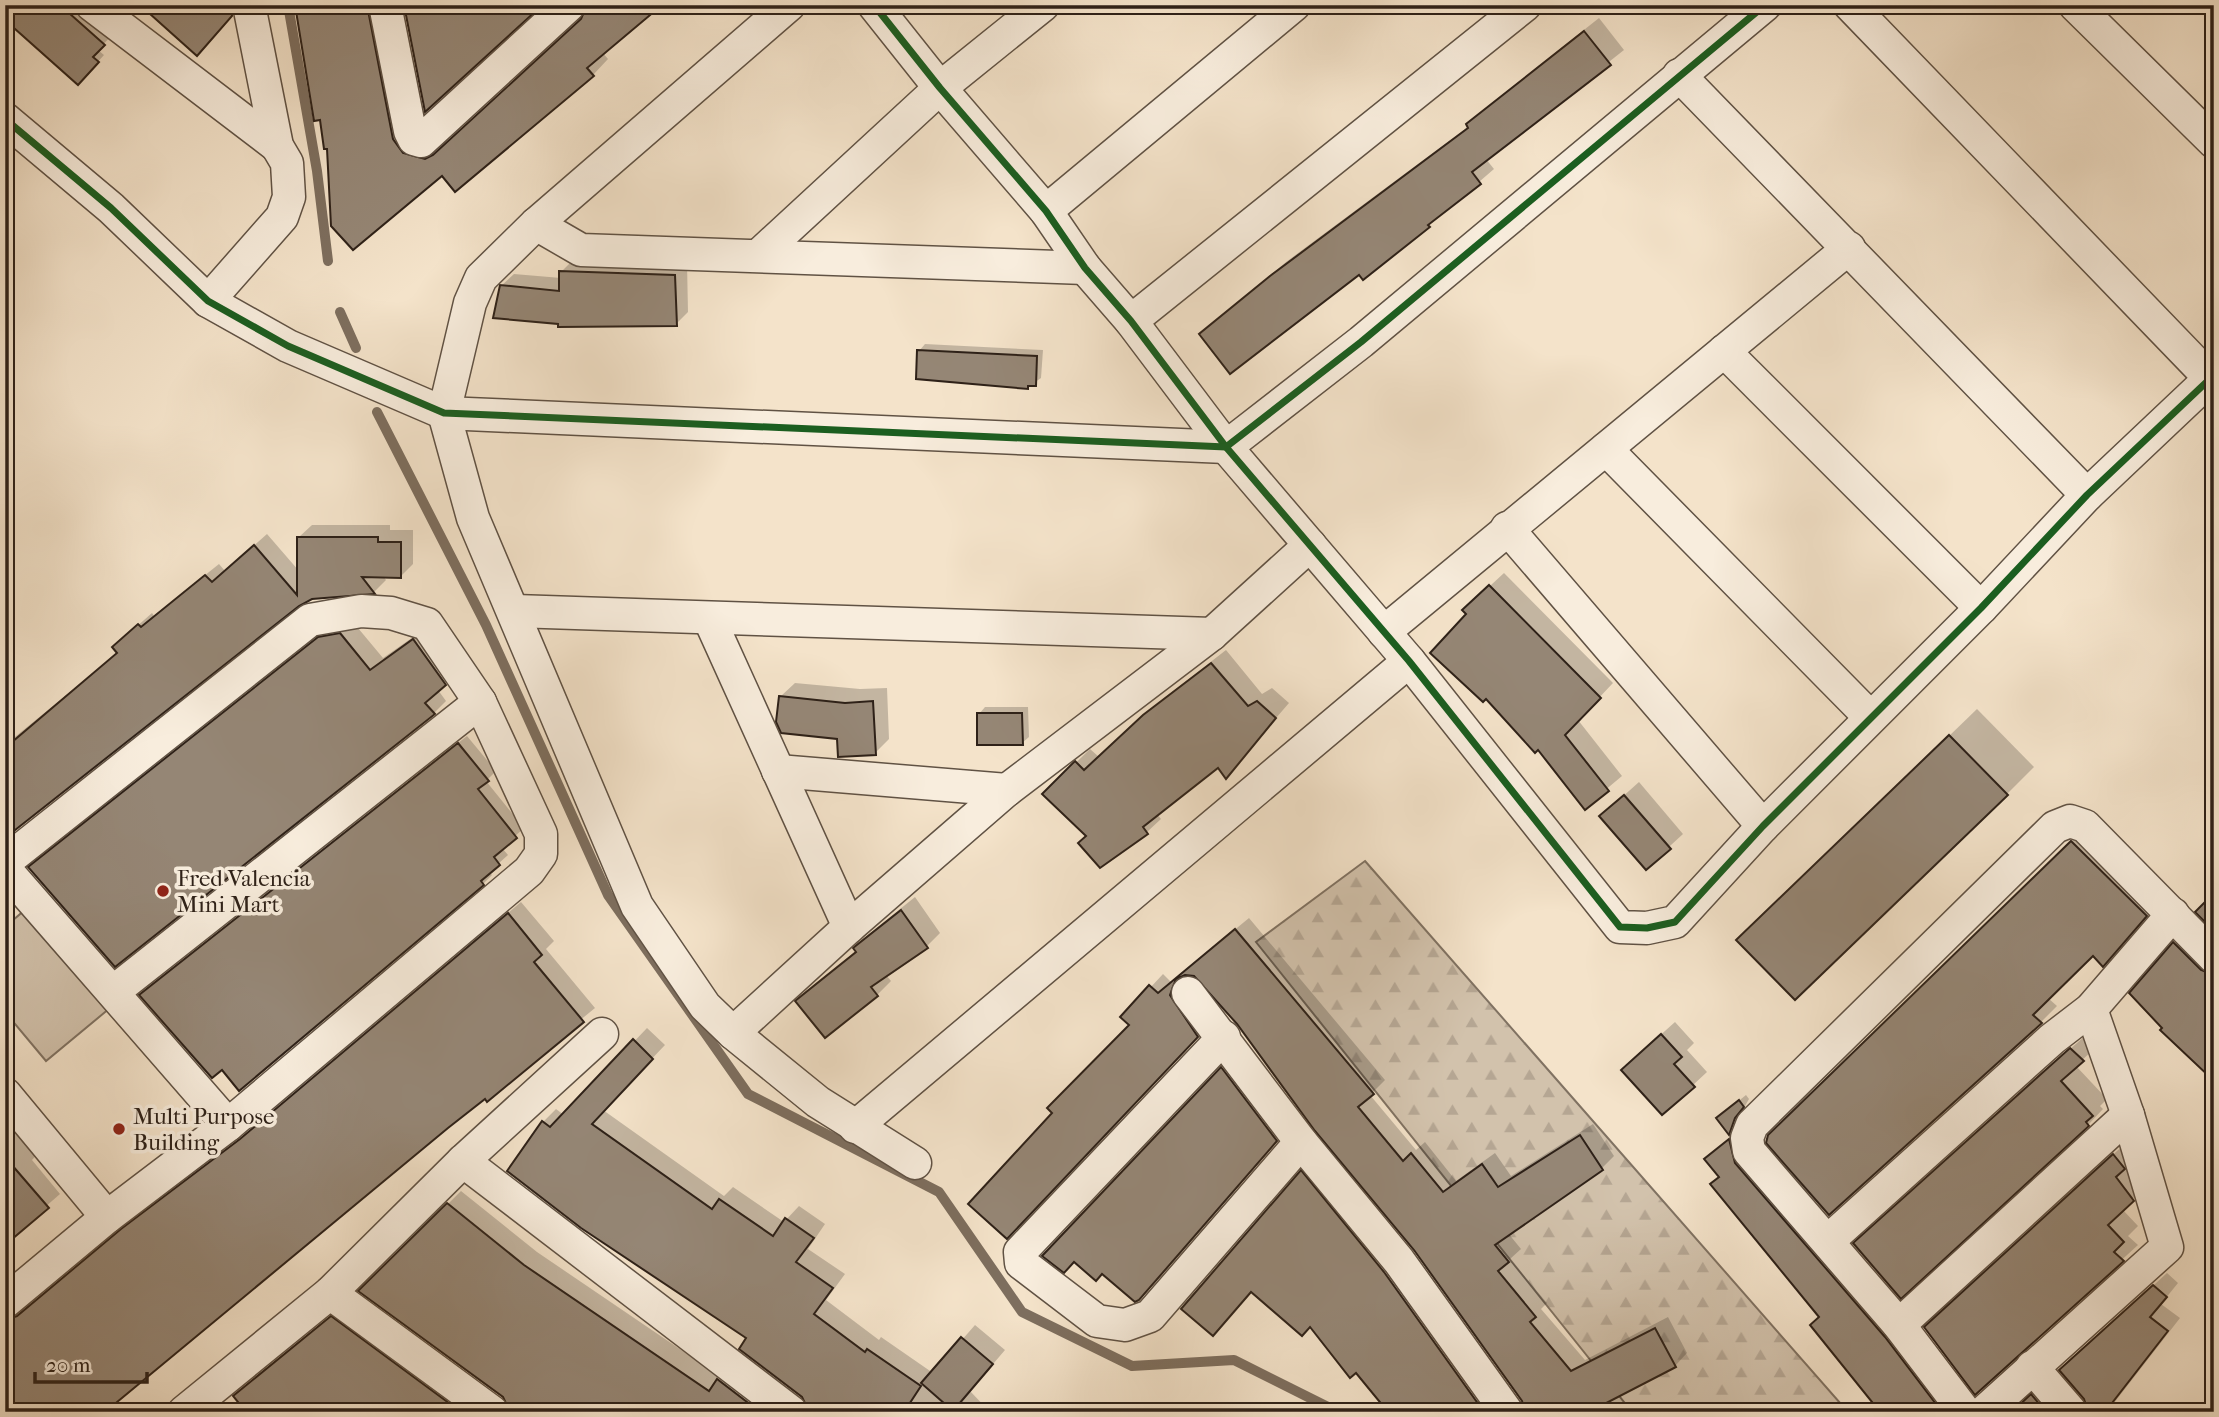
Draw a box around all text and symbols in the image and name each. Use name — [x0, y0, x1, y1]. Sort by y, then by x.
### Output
place label: Fred Valencia Mini Mart — [177, 865, 311, 918]
marker: Fred Valencia Mini Mart — [155, 883, 171, 899]
place label: Multi Purpose Building — [133, 1103, 274, 1156]
marker: Multi Purpose Building — [111, 1121, 127, 1137]
scale bar — [35, 1340, 147, 1384]
text: 20 m — [46, 1353, 91, 1377]

